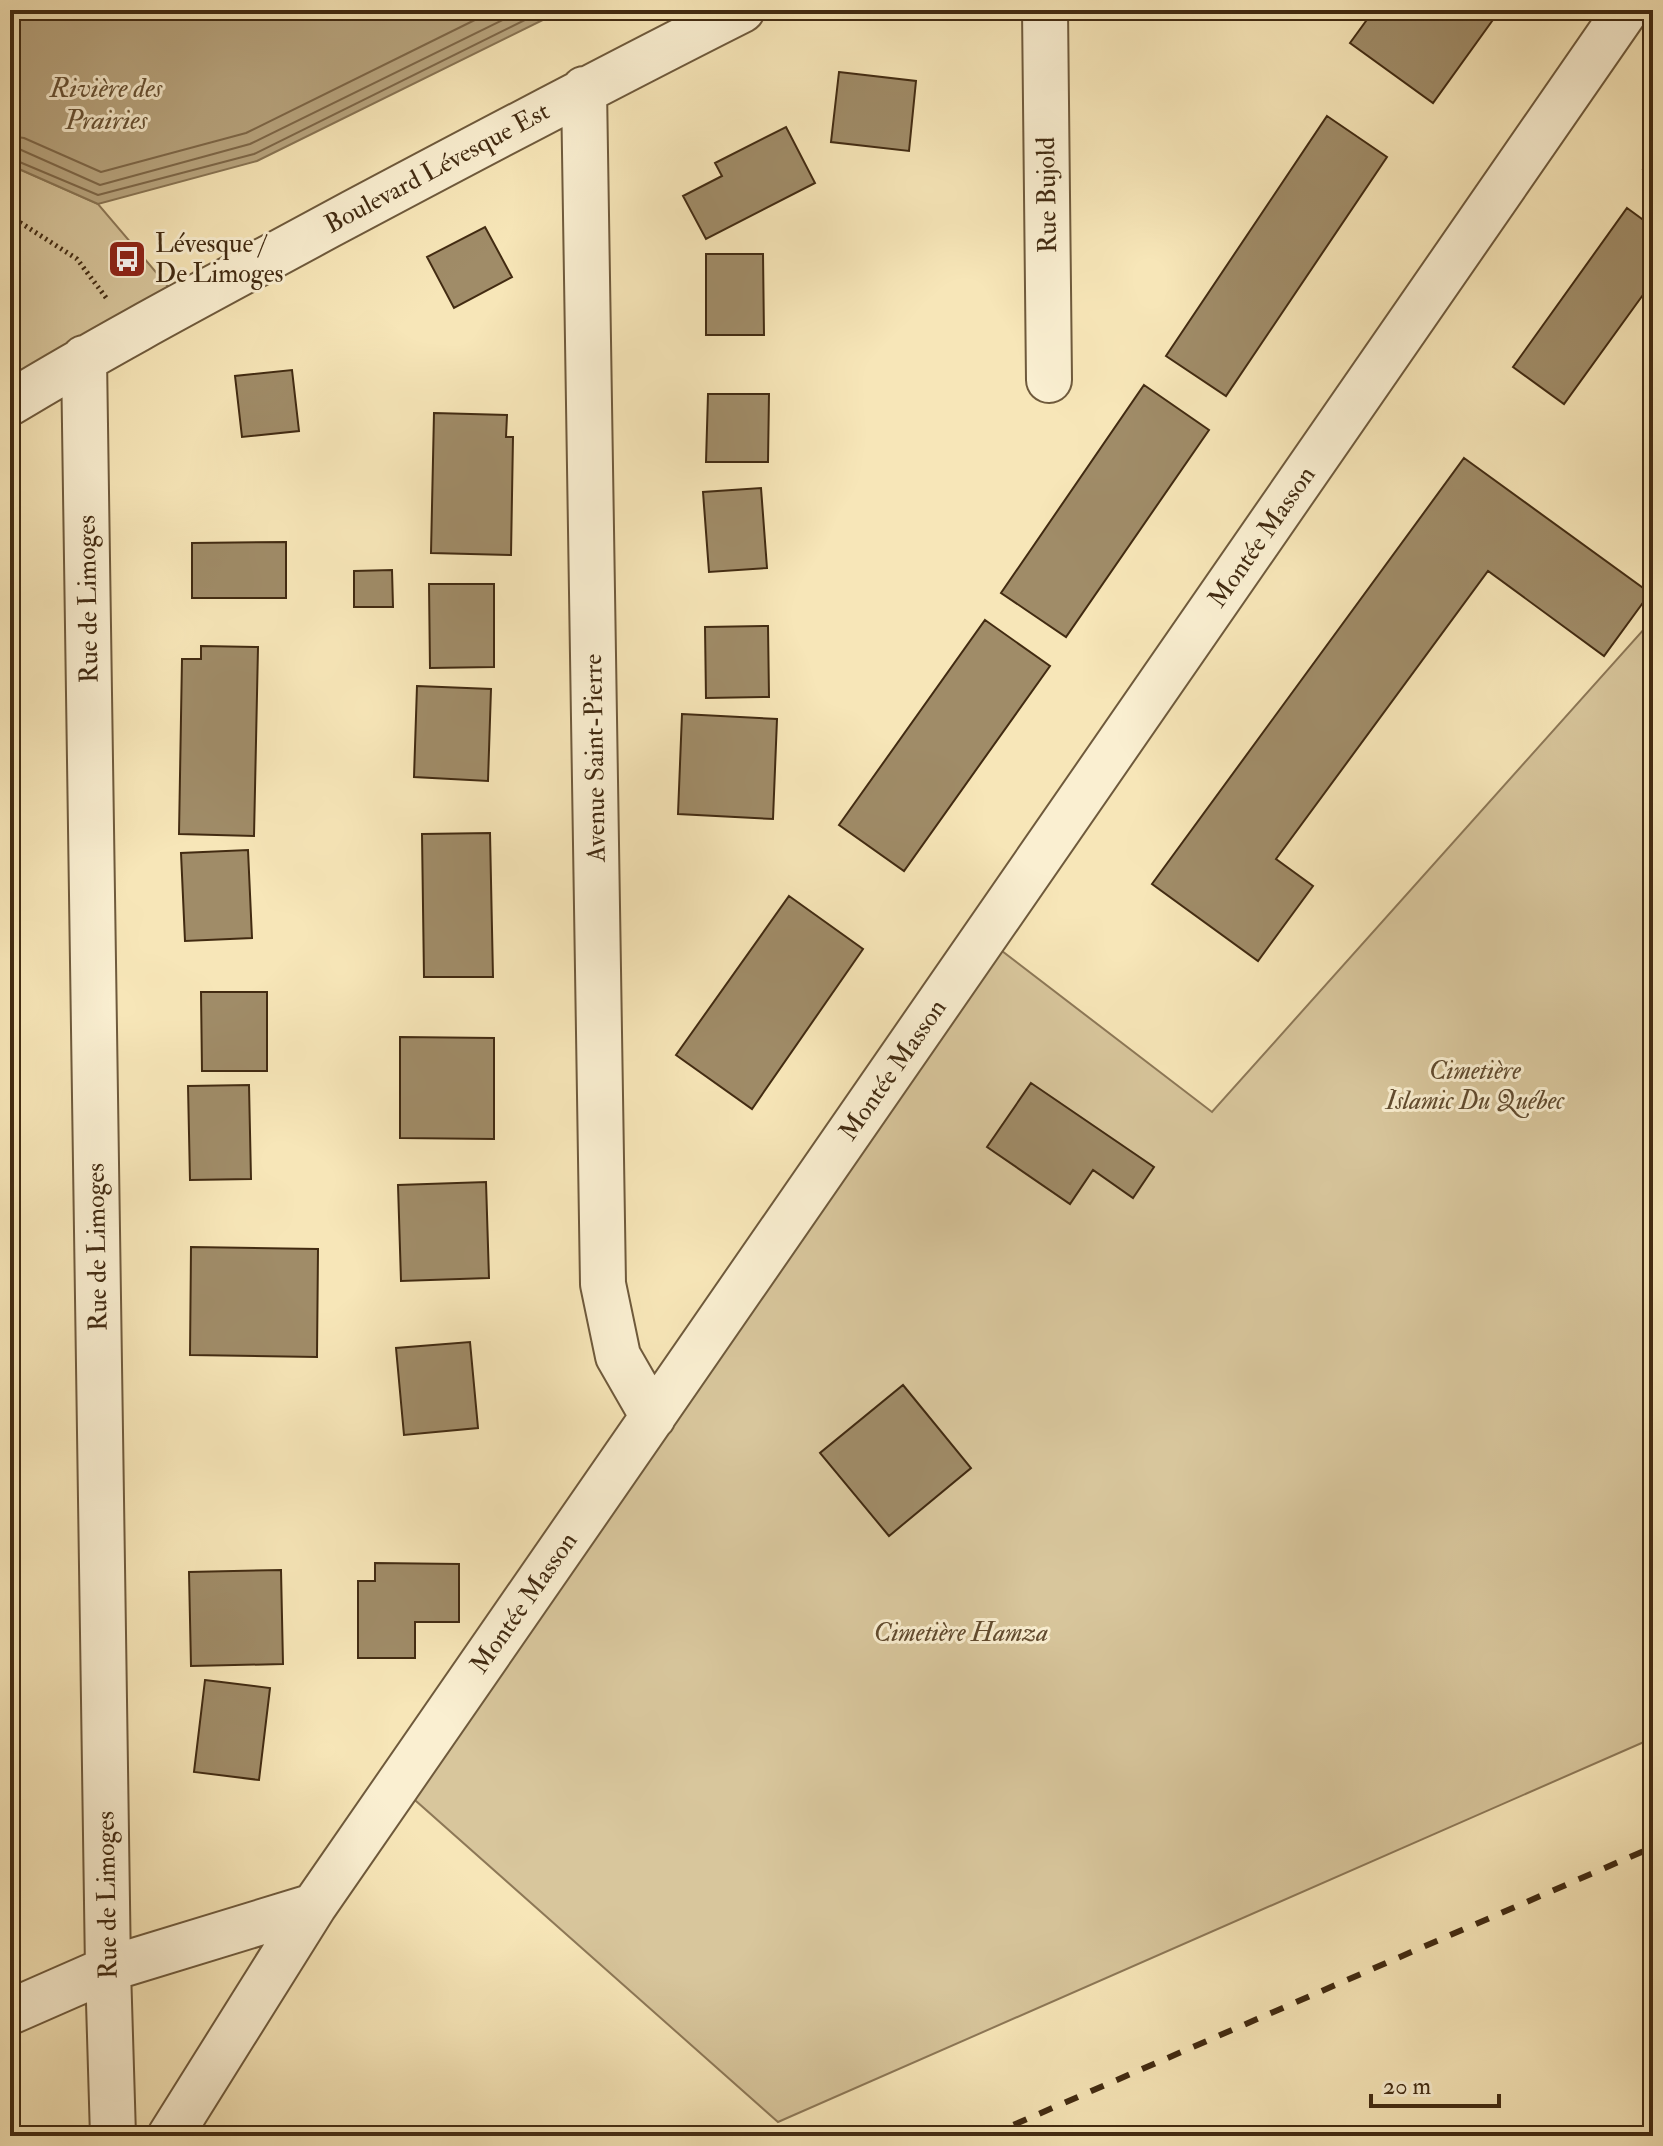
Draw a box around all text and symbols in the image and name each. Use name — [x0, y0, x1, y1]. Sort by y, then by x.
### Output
water label: Rivière des Prairies — [49, 71, 163, 138]
street label: Boulevard Lévesque Est — [319, 95, 555, 241]
street label: Rue Bujold — [1030, 136, 1064, 253]
place label: Lévesque / De Limoges — [155, 228, 284, 290]
bus stop icon: Lévesque / De Limoges — [106, 238, 148, 280]
street label: Montée Masson — [1201, 460, 1323, 614]
street label: Rue de Limoges — [71, 515, 105, 683]
street label: Avenue Saint-Pierre — [577, 653, 613, 863]
street label: Montée Masson — [832, 993, 954, 1147]
park label: Cimetière Islamic Du Québec — [1384, 1055, 1565, 1118]
street label: Rue de Limoges — [80, 1163, 114, 1331]
street label: Montée Masson — [463, 1526, 585, 1680]
park label: Cimetière Hamza — [874, 1617, 1048, 1649]
street label: Rue de Limoges — [90, 1811, 124, 1979]
scale bar — [1371, 2058, 1499, 2108]
text: 20 m — [1383, 2071, 1432, 2102]

